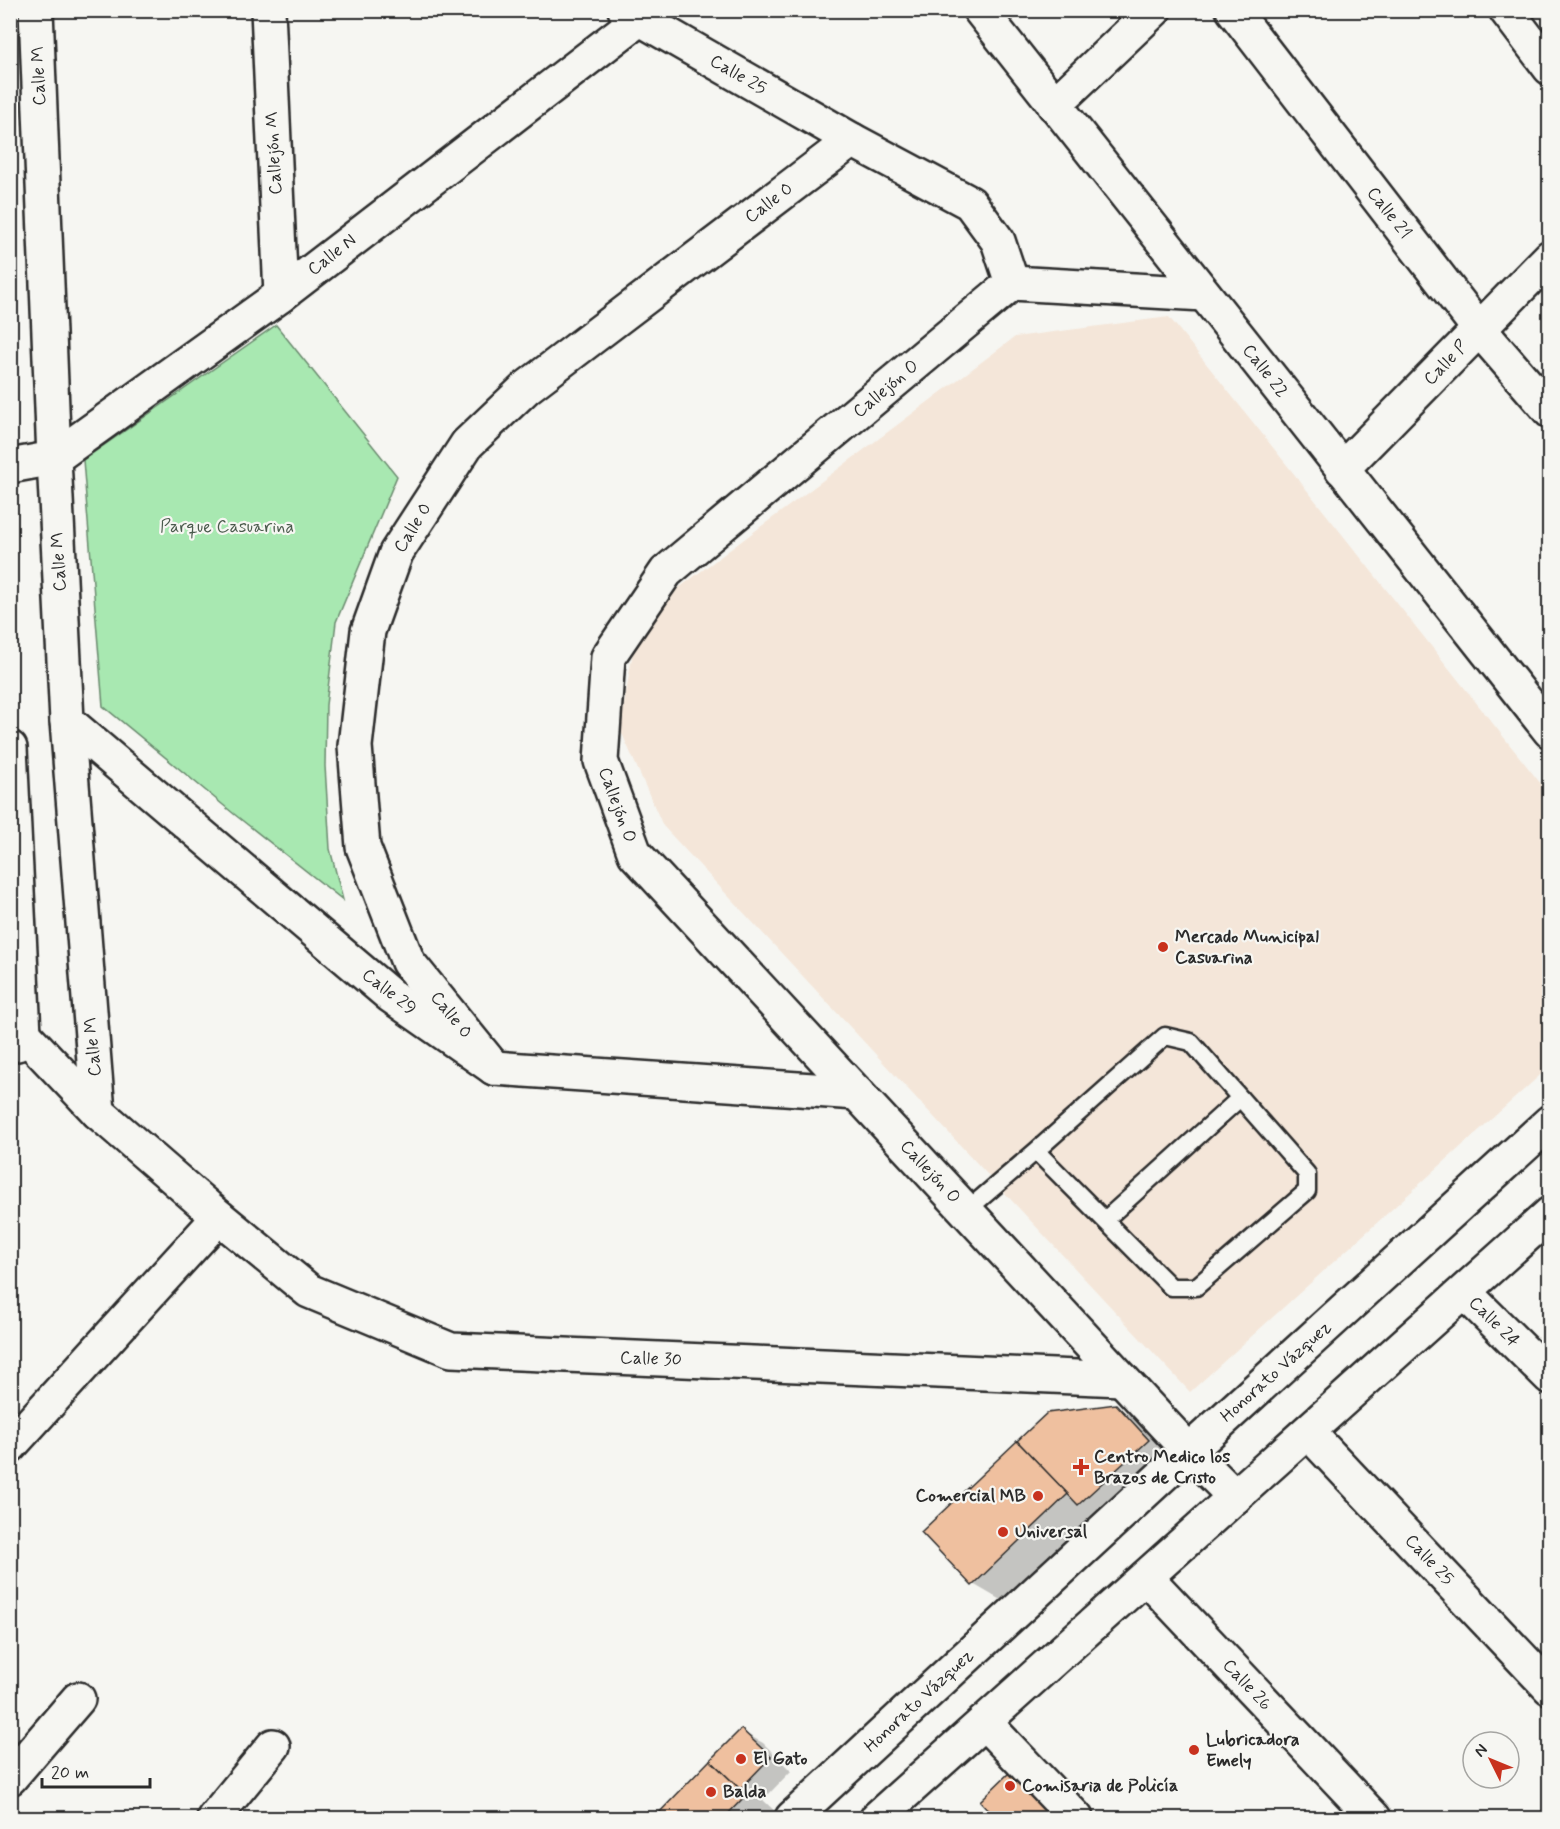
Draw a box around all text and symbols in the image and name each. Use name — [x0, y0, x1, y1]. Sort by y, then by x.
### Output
street label: Calle M — [26, 46, 52, 106]
street label: Calle 25 — [705, 49, 771, 101]
street label: Callejón M — [260, 111, 288, 195]
street label: Calle O — [740, 177, 798, 229]
street label: Calle 21 — [1361, 182, 1417, 244]
street label: Calle N — [303, 228, 361, 282]
street label: Calle P — [1418, 335, 1474, 391]
street label: Calle 22 — [1236, 339, 1294, 403]
street label: Callejón O — [848, 354, 924, 424]
street label: Calle O — [388, 498, 438, 558]
park label: Parque Casuarina — [160, 515, 294, 539]
street label: Calle M — [45, 532, 73, 592]
street label: Callejón O — [592, 764, 642, 846]
place label: Mercado Municipal Casuarina — [1175, 925, 1319, 970]
marker: Mercado Municipal Casuarina — [1156, 940, 1170, 954]
street label: Calle 29 — [357, 963, 421, 1021]
street label: Calle O — [425, 986, 477, 1044]
street label: Calle M — [78, 1016, 108, 1078]
street label: Callejón O — [894, 1135, 966, 1209]
street label: Calle 24 — [1463, 1291, 1525, 1353]
street label: Honorato Vázquez — [1215, 1316, 1337, 1428]
street label: Calle 30 — [620, 1346, 682, 1372]
place label: Centro Medico los Brazos de Cristo — [1094, 1445, 1230, 1490]
marker: Centro Medico los Brazos de Cristo — [1072, 1458, 1090, 1476]
place label: Comercial MB — [915, 1484, 1027, 1508]
marker: Comercial MB — [1031, 1489, 1045, 1503]
place label: Universal — [1015, 1520, 1088, 1544]
marker: Universal — [996, 1525, 1010, 1539]
street label: Calle 25 — [1399, 1529, 1459, 1591]
street label: Honorato Vázquez — [859, 1644, 979, 1758]
street label: Calle 26 — [1217, 1654, 1277, 1716]
place label: Lubricadora Emely — [1206, 1728, 1300, 1773]
north arrow — [1461, 1730, 1521, 1790]
text: N — [1470, 1740, 1492, 1762]
marker: Lubricadora Emely — [1187, 1743, 1201, 1757]
place label: El Gato — [753, 1747, 807, 1771]
scale bar — [42, 1751, 150, 1789]
marker: El Gato — [734, 1752, 748, 1766]
text: 20 m — [51, 1761, 89, 1785]
place label: Comisaria de Policía — [1022, 1774, 1178, 1798]
marker: Comisaria de Policía — [1003, 1779, 1017, 1793]
place label: Balda — [723, 1780, 766, 1804]
marker: Balda — [704, 1785, 718, 1799]

